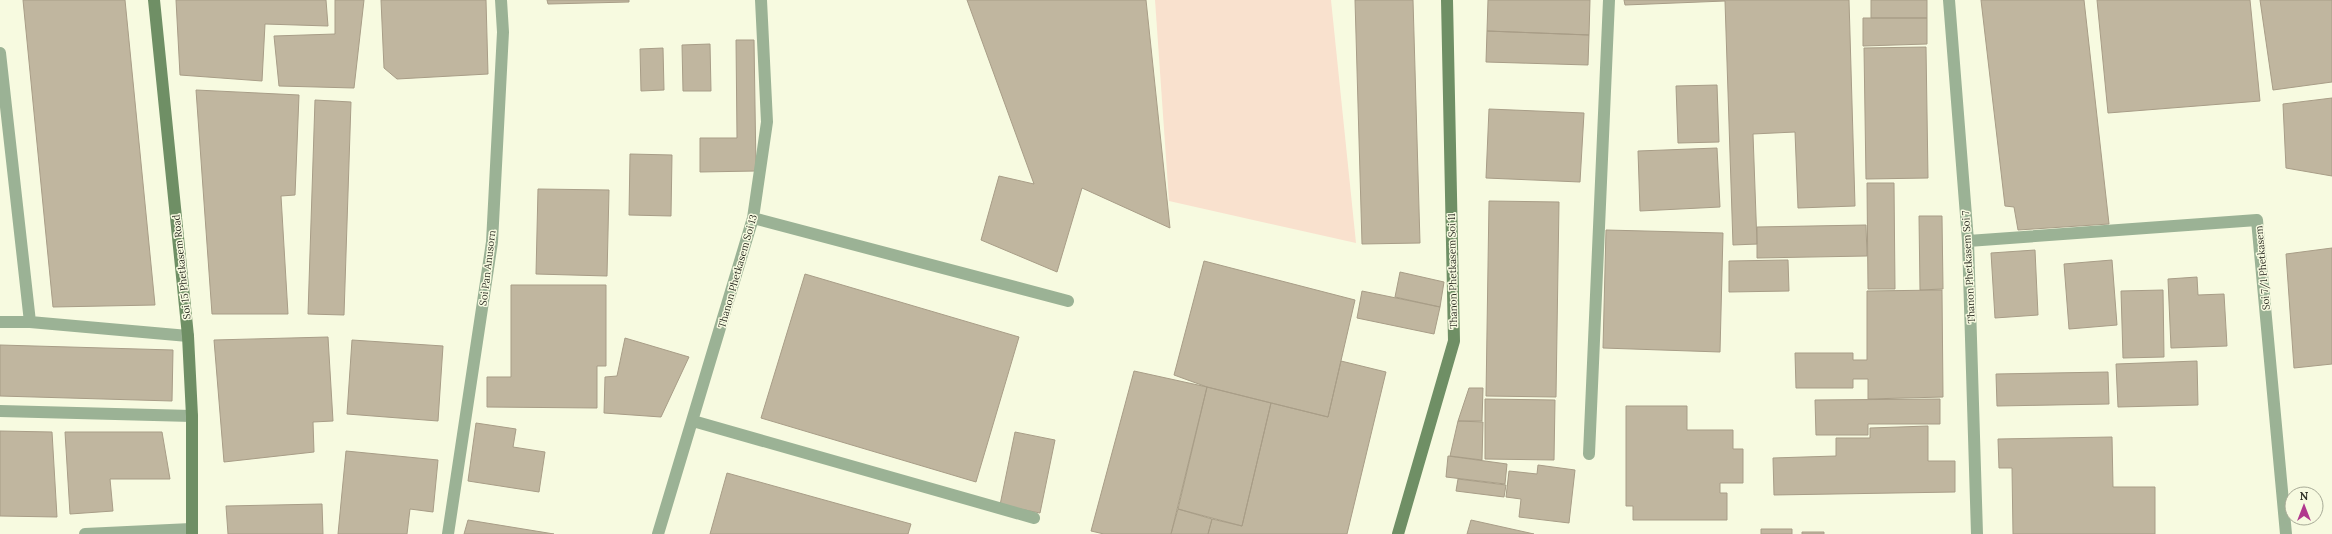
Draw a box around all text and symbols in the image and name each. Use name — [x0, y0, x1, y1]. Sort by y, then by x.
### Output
street label: Thanon Phetkasem Soi 7 — [1959, 210, 1978, 324]
street label: Thanon Phetkasem Soi 13 — [715, 212, 760, 330]
street label: Thanon Phetkasem Soi 11 — [1445, 213, 1460, 329]
street label: Soi 15 Phetkasem Road — [170, 214, 193, 320]
street label: Soi 7/1 Phetkasem — [2252, 225, 2273, 311]
street label: Soi Pan Anusorn — [476, 230, 499, 307]
north arrow — [2284, 486, 2324, 526]
text: N — [2300, 489, 2309, 503]

